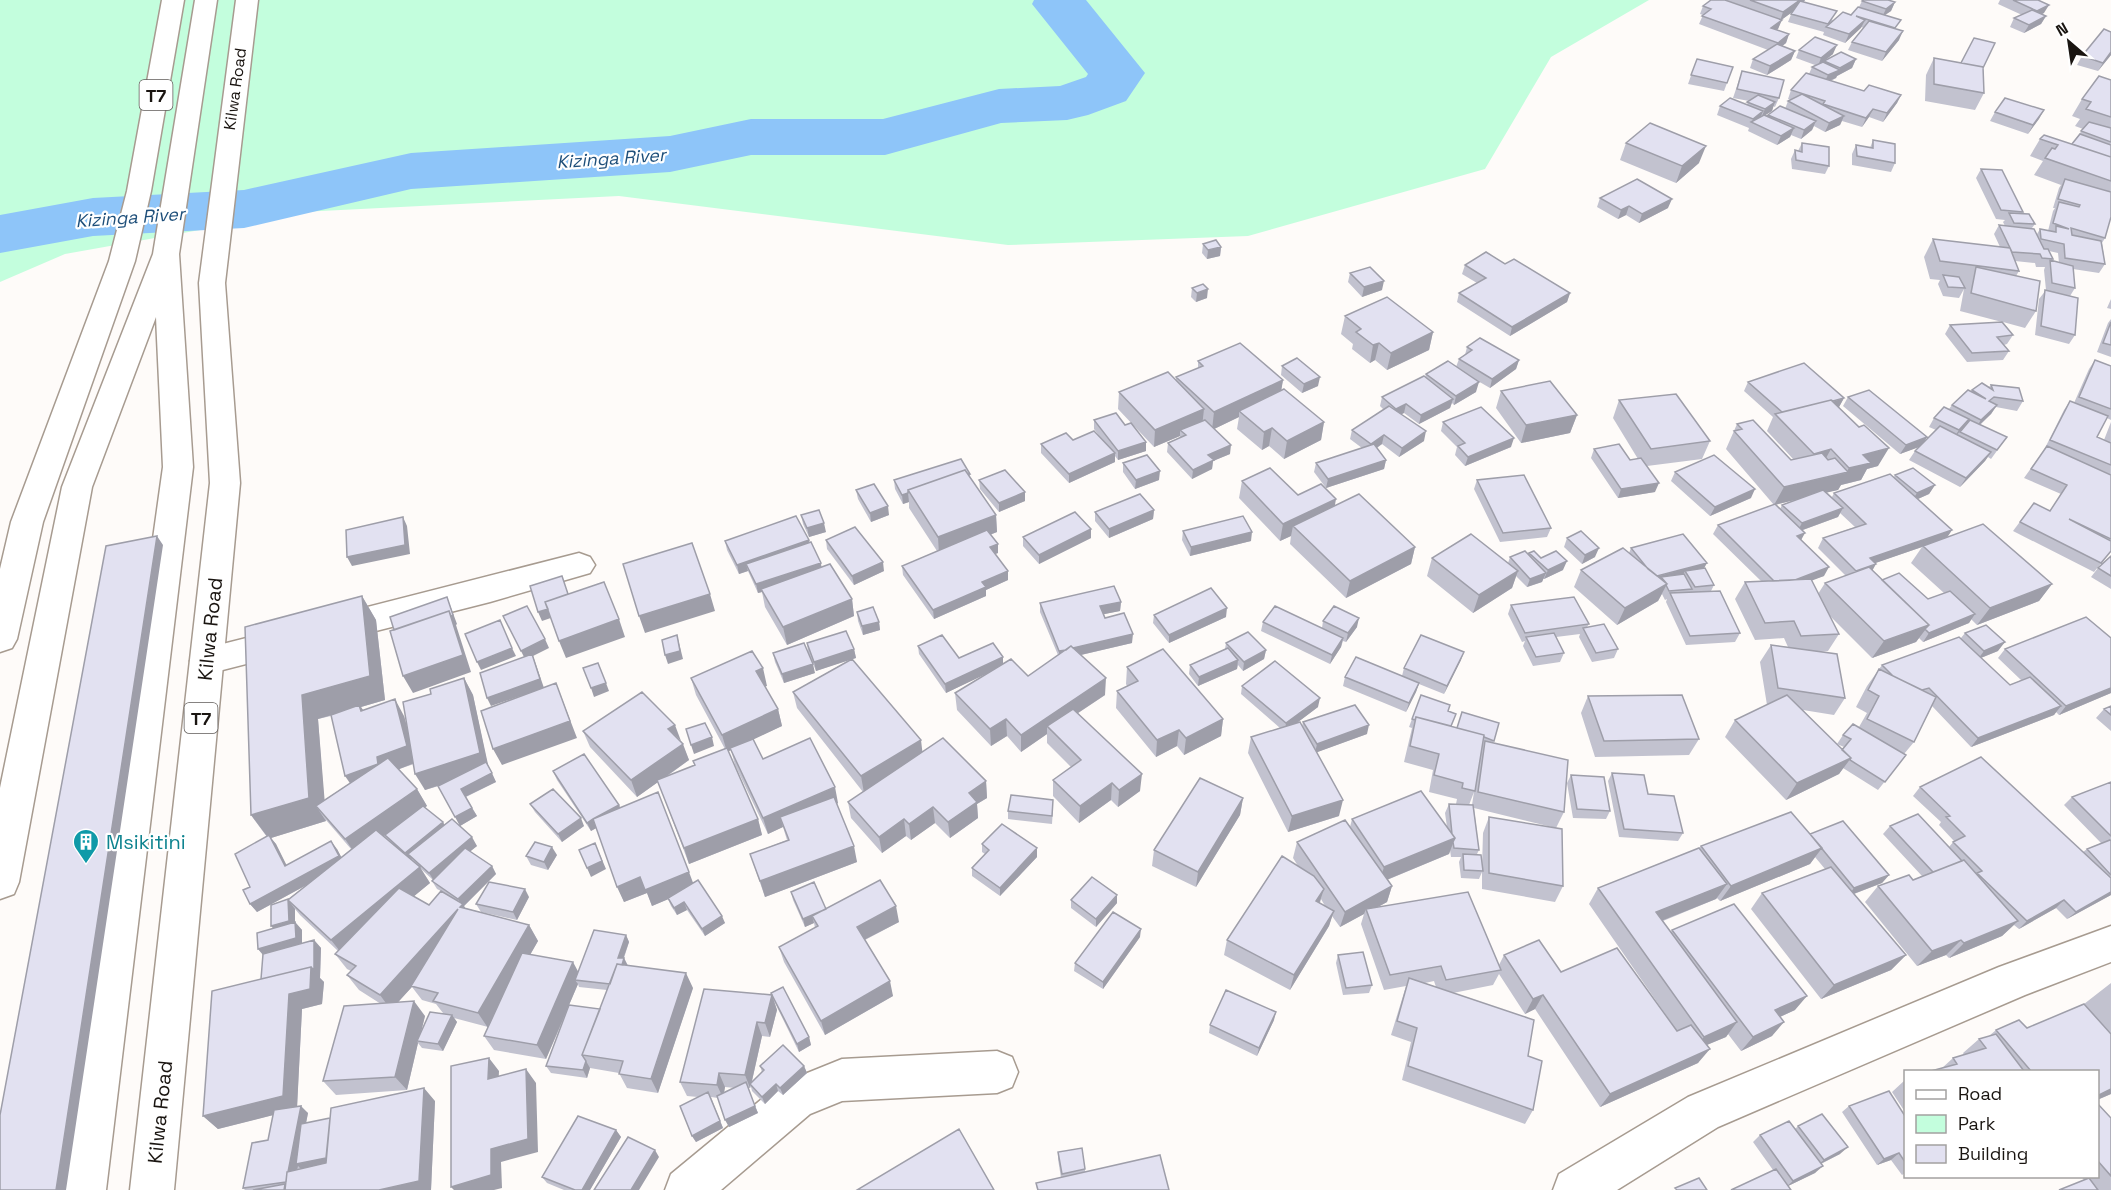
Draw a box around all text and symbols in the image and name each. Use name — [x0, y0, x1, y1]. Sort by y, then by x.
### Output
north arrow — [2039, 12, 2099, 72]
text: N — [2052, 18, 2072, 41]
street label: Kilwa Road — [219, 47, 251, 131]
road number: T7 — [140, 80, 172, 110]
water label: Kizinga River — [556, 143, 669, 173]
water label: Kizinga River — [75, 202, 188, 232]
street label: Kilwa Road — [192, 576, 228, 682]
road number: T7 — [184, 703, 218, 733]
building icon: Msikitini — [71, 827, 101, 865]
place label: Msikitini — [106, 829, 186, 855]
street label: Kilwa Road — [142, 1059, 178, 1165]
legend — [1904, 1070, 2099, 1178]
text: Road — [1958, 1082, 2002, 1105]
text: Park — [1958, 1112, 1996, 1135]
text: Building — [1958, 1142, 2028, 1165]

